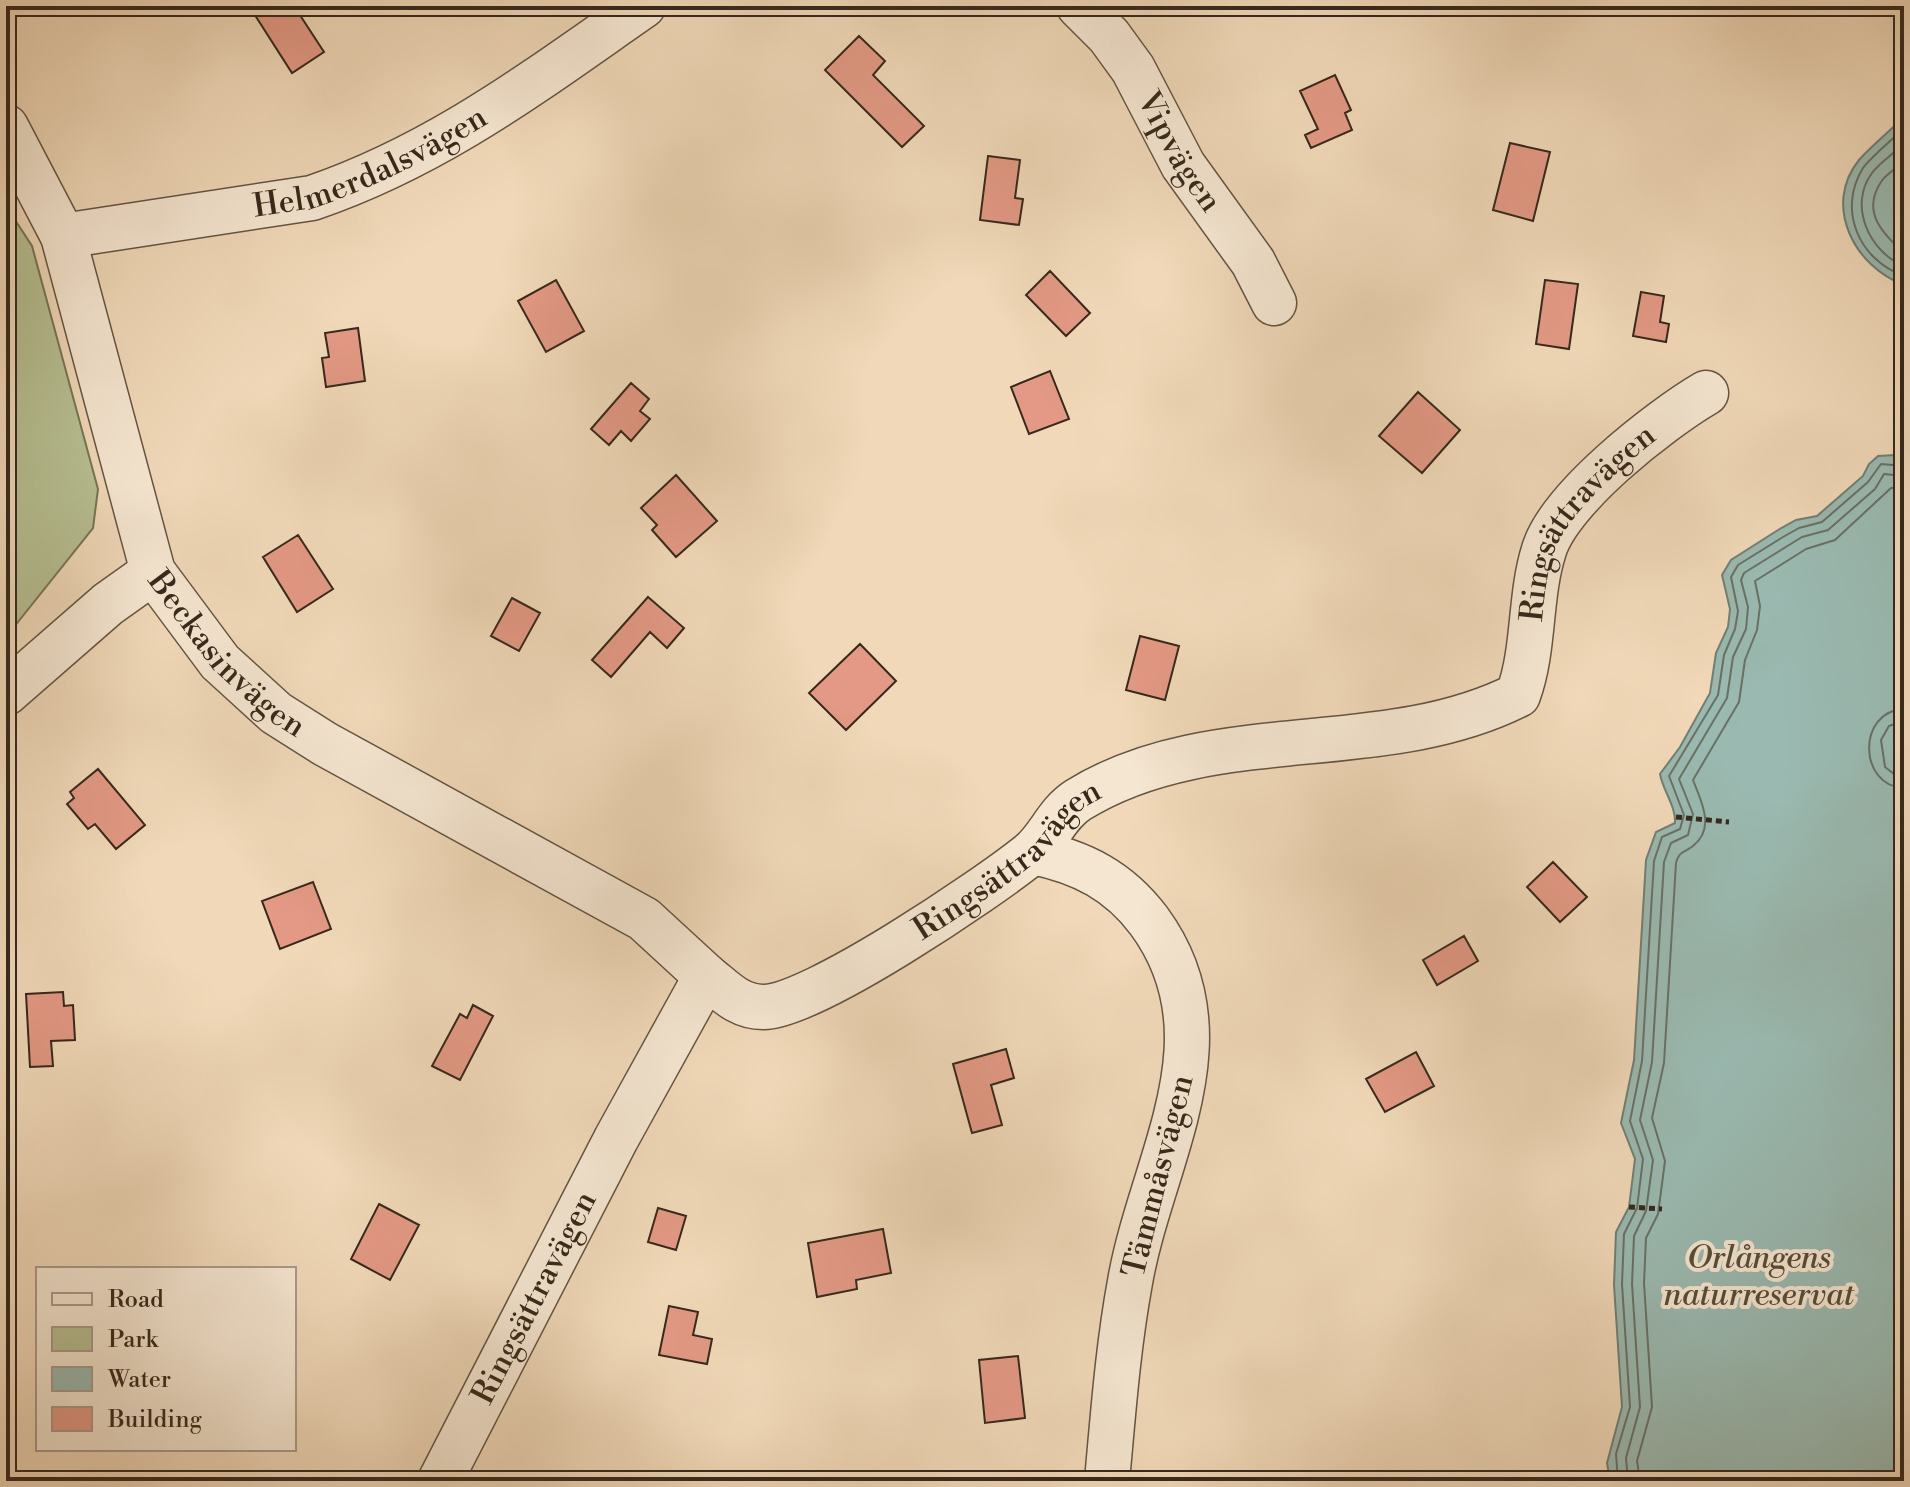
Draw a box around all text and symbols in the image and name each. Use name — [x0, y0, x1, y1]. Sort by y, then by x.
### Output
street label: Vipvägen — [1128, 84, 1230, 220]
street label: Helmerdalsvägen — [250, 97, 494, 227]
street label: Ringsättravägen — [1512, 415, 1664, 623]
street label: Beckasinvägen — [138, 562, 313, 746]
street label: Ringsättravägen — [906, 771, 1108, 949]
street label: Tämmåsvägen — [1114, 1071, 1202, 1281]
street label: Ringsättravägen — [463, 1184, 606, 1411]
park label: Orlångens naturreservat — [1664, 1238, 1855, 1315]
legend — [36, 1267, 296, 1451]
text: Road — [108, 1285, 164, 1315]
text: Park — [108, 1325, 159, 1355]
text: Water — [107, 1365, 171, 1395]
text: Building — [107, 1405, 202, 1435]

